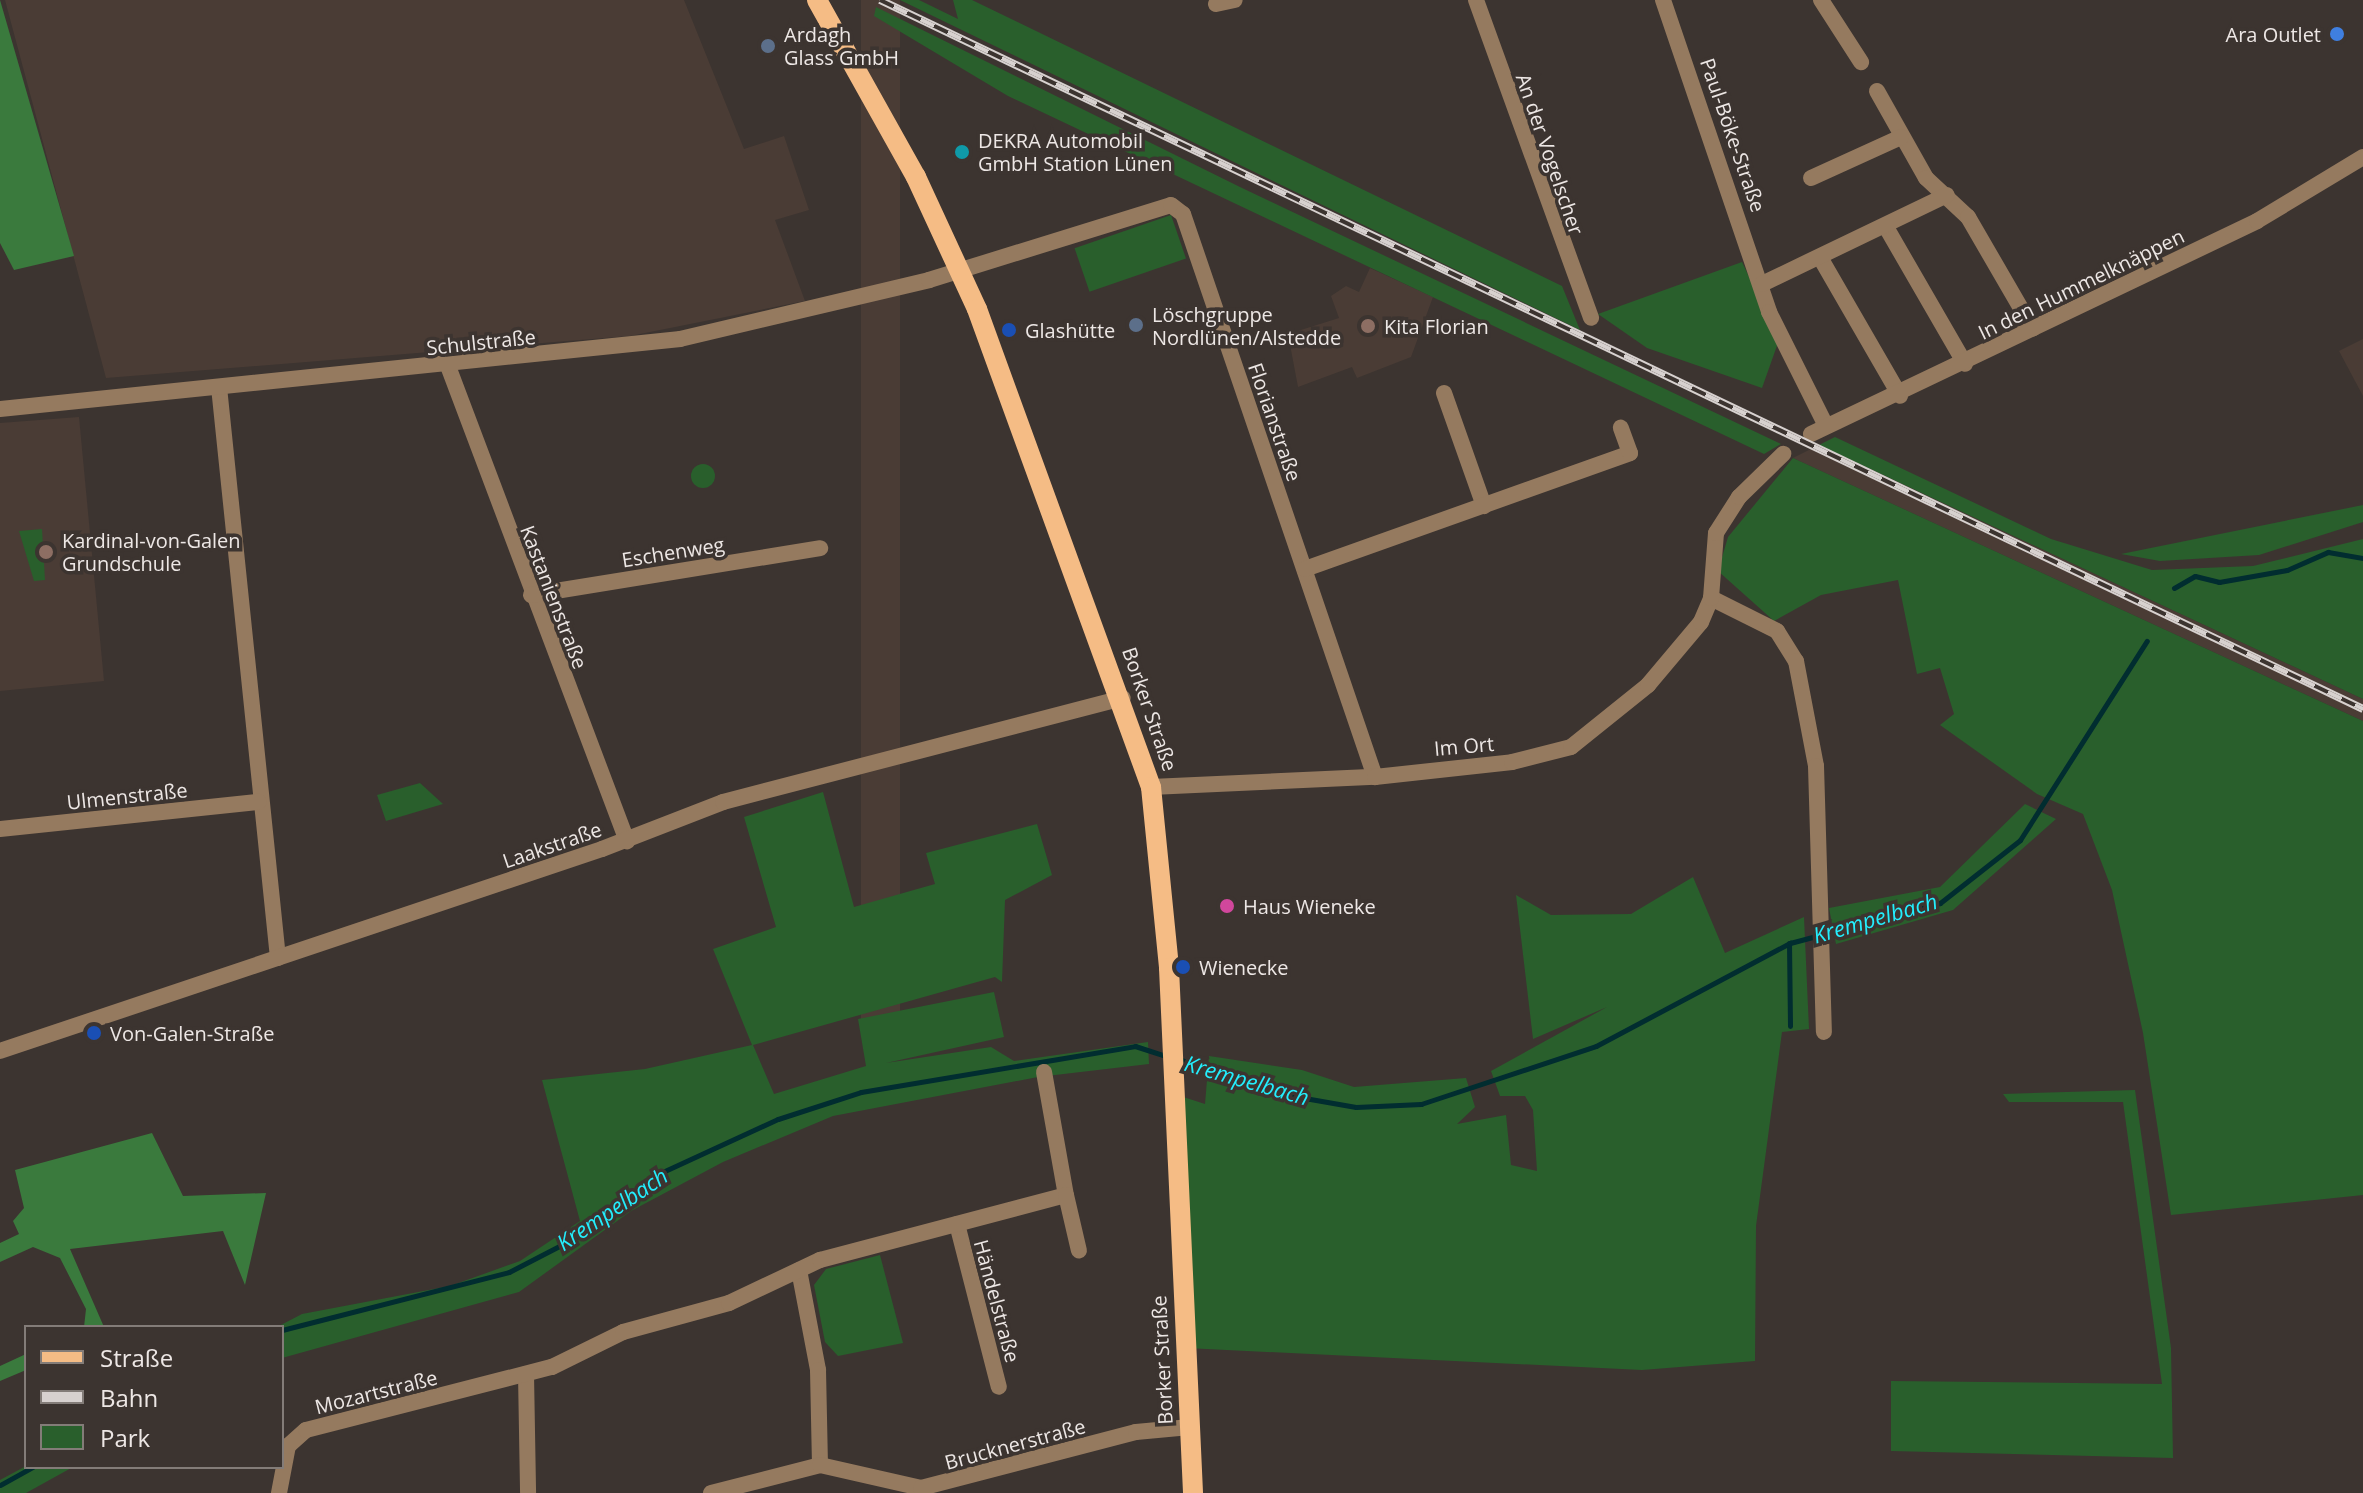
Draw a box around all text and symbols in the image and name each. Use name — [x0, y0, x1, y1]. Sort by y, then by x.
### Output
place label: Ardagh Glass GmbH — [784, 22, 899, 69]
place label: Ara Outlet — [2226, 22, 2321, 46]
marker: Ara Outlet — [2328, 25, 2346, 43]
marker: Ardagh Glass GmbH — [759, 37, 777, 55]
street label: Paul-Böke-Straße — [1695, 55, 1771, 215]
street label: An der Vogelscher — [1511, 70, 1589, 238]
place label: DEKRA Automobil GmbH Station Lünen — [978, 128, 1173, 175]
marker: DEKRA Automobil GmbH Station Lünen — [953, 143, 971, 161]
street label: In den Hummelknäppen — [1974, 224, 2188, 344]
place label: Löschgruppe Nordlünen/Alstedde — [1152, 302, 1341, 349]
place label: Kita Florian — [1384, 314, 1489, 338]
marker: Löschgruppe Nordlünen/Alstedde — [1127, 316, 1145, 334]
marker: Kita Florian — [1359, 317, 1377, 335]
place label: Glashütte — [1025, 318, 1115, 342]
marker: Glashütte — [1000, 321, 1018, 339]
street label: Schulstraße — [425, 324, 537, 360]
street label: Florianstraße — [1244, 360, 1306, 484]
street label: Kastanienstraße — [516, 522, 592, 672]
place label: Kardinal-von-Galen Grundschule — [62, 528, 241, 575]
street label: Eschenweg — [620, 532, 726, 572]
marker: Kardinal-von-Galen Grundschule — [37, 543, 55, 561]
street label: Borker Straße — [1118, 644, 1182, 774]
street label: Im Ort — [1433, 731, 1495, 761]
street label: Ulmenstraße — [65, 778, 189, 814]
street label: Laakstraße — [499, 817, 605, 873]
water label: Krempelbach — [1810, 888, 1940, 948]
place label: Haus Wieneke — [1243, 894, 1376, 918]
marker: Haus Wieneke — [1218, 897, 1236, 915]
place label: Wienecke — [1199, 955, 1289, 979]
marker: Wienecke — [1174, 958, 1192, 976]
place label: Von-Galen-Straße — [110, 1021, 274, 1045]
marker: Von-Galen-Straße — [85, 1024, 103, 1042]
water label: Krempelbach — [1182, 1050, 1312, 1110]
water label: Krempelbach — [551, 1162, 673, 1256]
street label: Händelstraße — [969, 1237, 1025, 1365]
street label: Borker Straße — [1147, 1295, 1177, 1425]
legend — [24, 1325, 284, 1469]
text: Straße — [100, 1341, 173, 1374]
street label: Mozartstraße — [312, 1365, 440, 1419]
text: Bahn — [100, 1381, 158, 1414]
street label: Brucknerstraße — [942, 1414, 1088, 1474]
text: Park — [100, 1421, 150, 1454]

